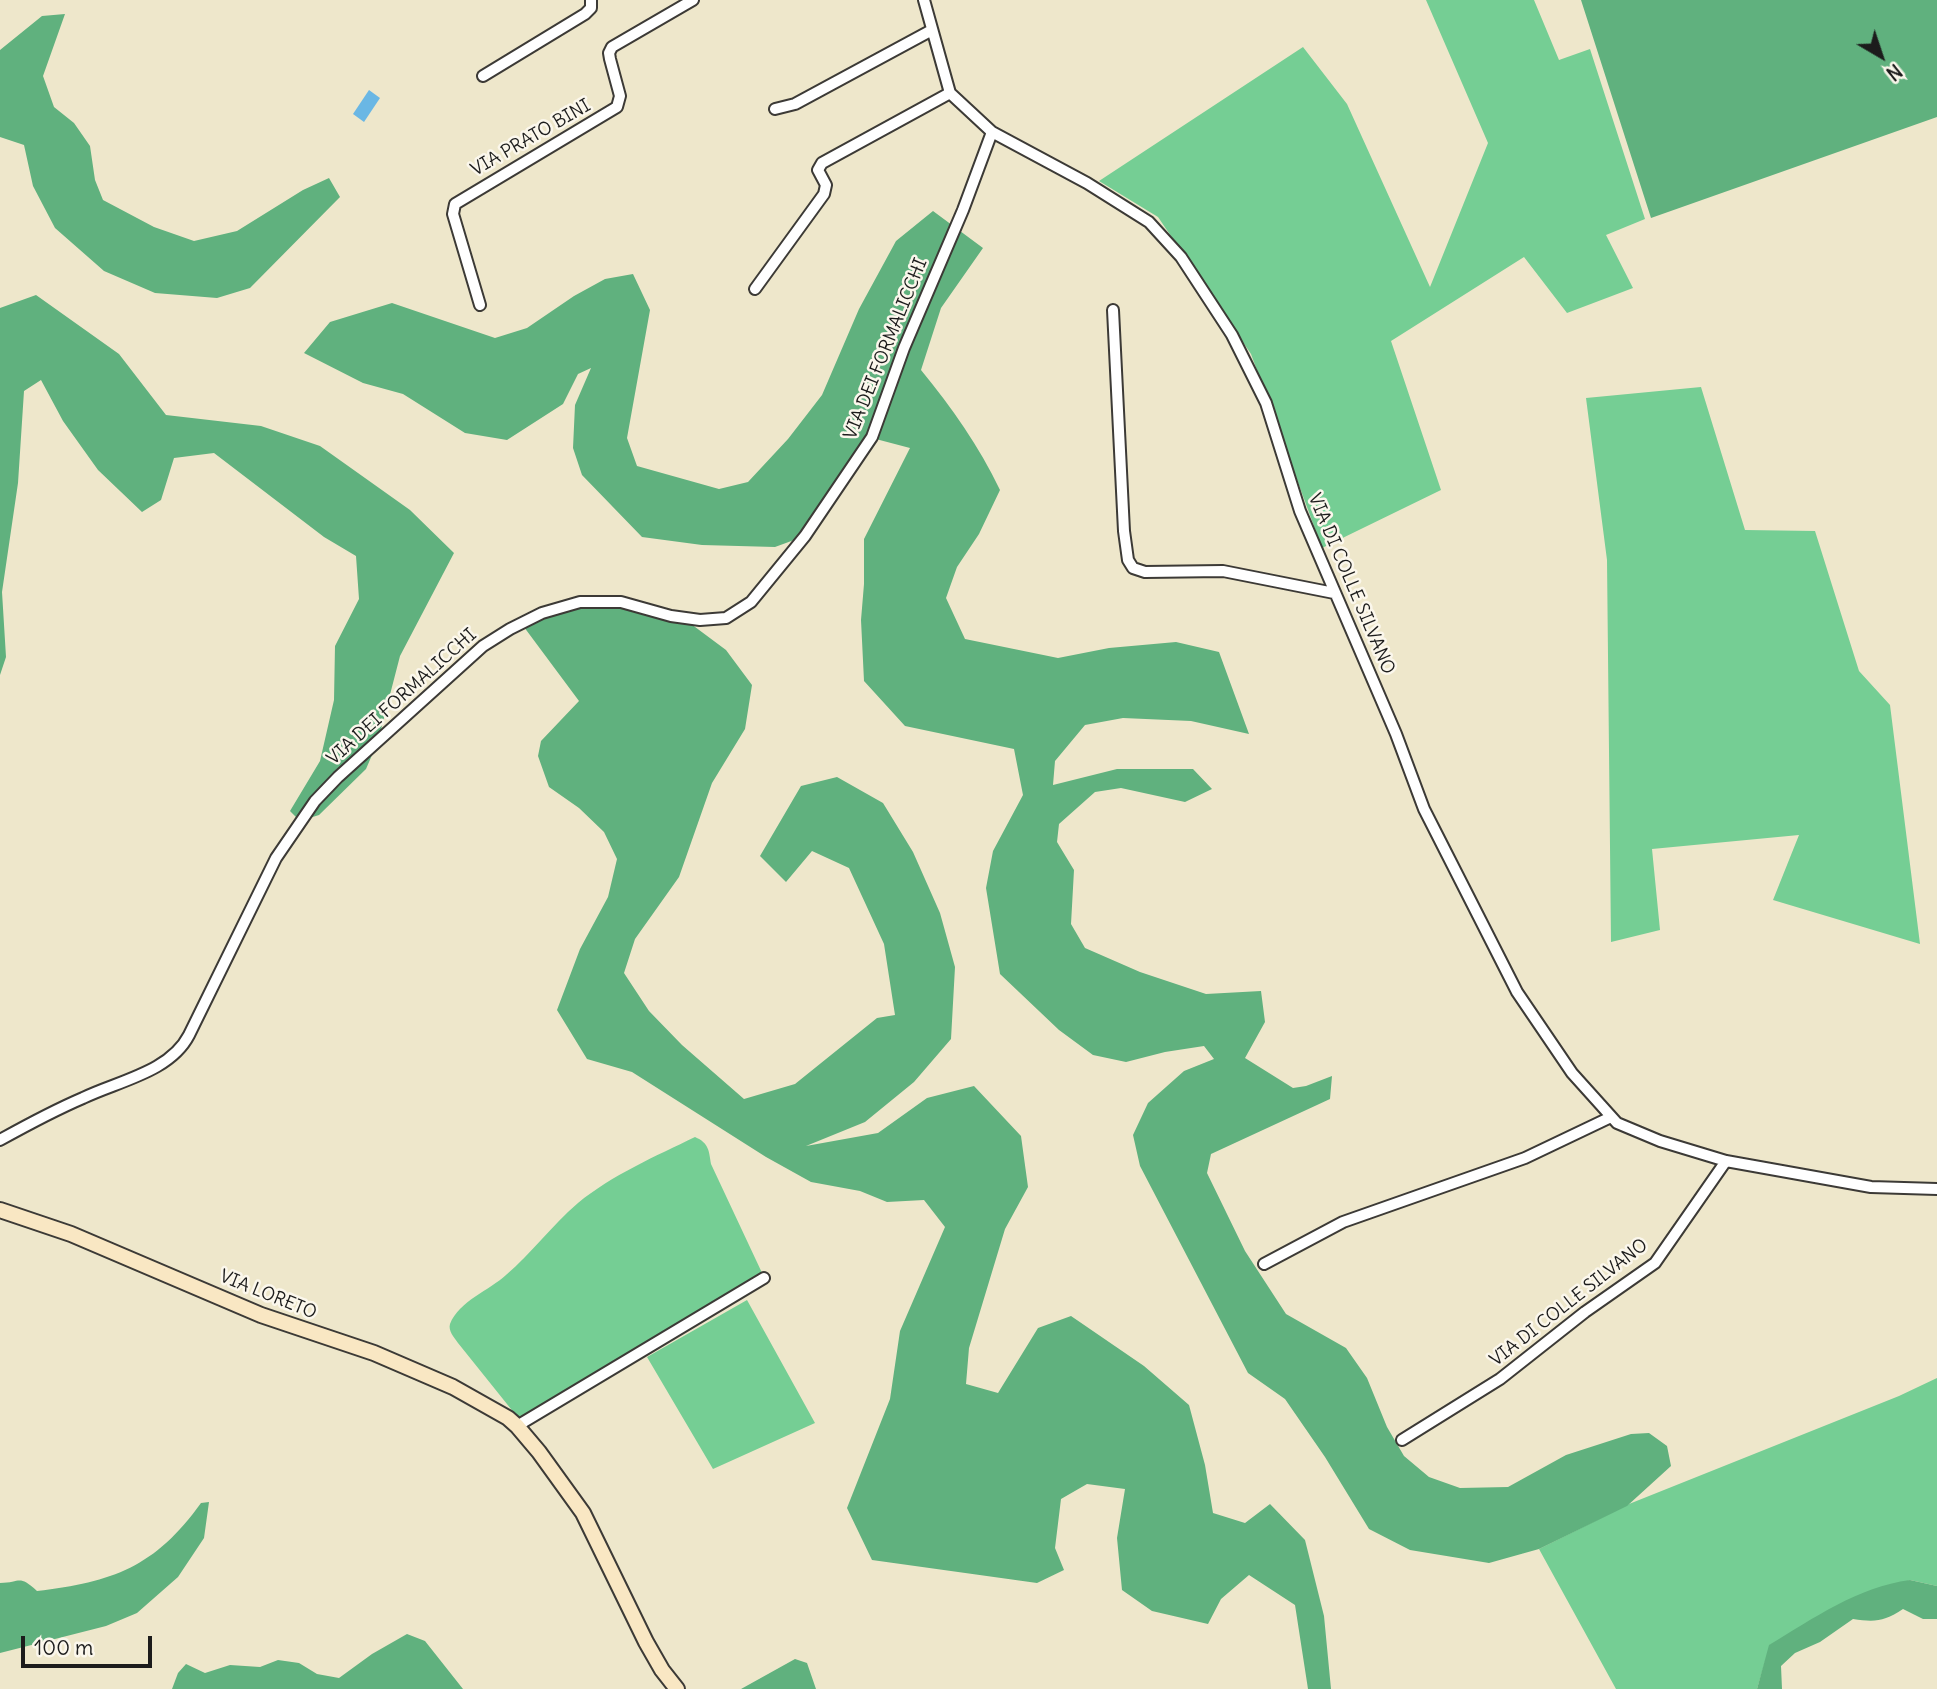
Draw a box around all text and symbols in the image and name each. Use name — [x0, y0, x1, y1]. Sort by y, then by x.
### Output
north arrow — [1846, 21, 1916, 91]
text: N — [1882, 59, 1907, 86]
street label: VIA PRATO BINI — [467, 95, 595, 181]
street label: VIA DEI FORMALICCHI — [840, 255, 932, 443]
street label: VIA DI COLLE SILVANO — [1303, 490, 1399, 678]
street label: VIA DEI FORMALICCHI — [323, 624, 481, 770]
street label: VIA DI COLLE SILVANO — [1486, 1235, 1652, 1371]
street label: VIA LORETO — [216, 1266, 320, 1324]
scale bar — [24, 1622, 156, 1666]
text: 100 m — [34, 1634, 93, 1661]

